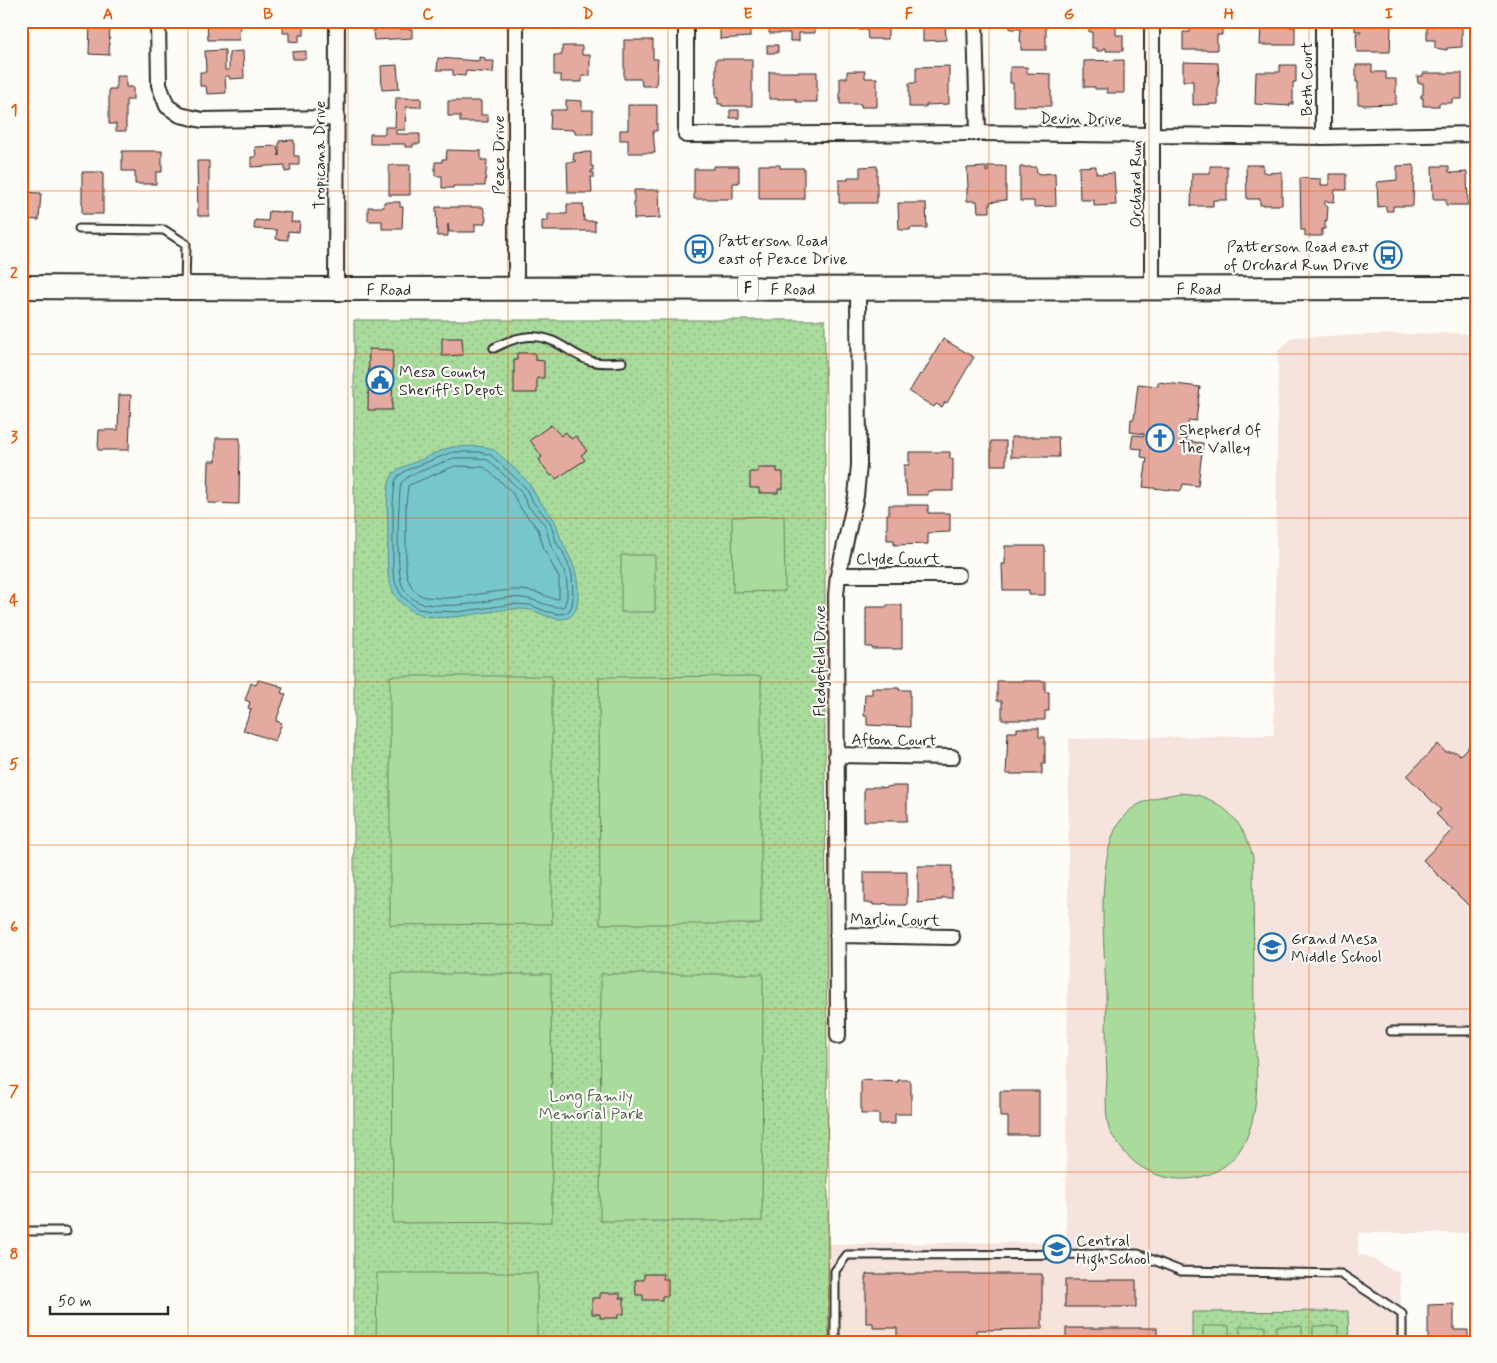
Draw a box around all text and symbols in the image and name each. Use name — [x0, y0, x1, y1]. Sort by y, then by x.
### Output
text: A — [103, 4, 113, 25]
text: B — [263, 4, 273, 25]
text: C — [422, 4, 434, 25]
text: D — [582, 4, 594, 25]
text: E — [743, 4, 753, 25]
text: F — [905, 4, 914, 25]
text: G — [1064, 4, 1075, 25]
text: H — [1224, 4, 1235, 25]
text: I — [1385, 4, 1394, 25]
street label: Beth Court — [1297, 41, 1318, 116]
text: 1 — [10, 100, 18, 121]
street label: Tropicana Drive — [310, 101, 331, 209]
street label: Devin Drive — [1040, 108, 1122, 131]
street label: Peace Drive — [489, 115, 510, 195]
street label: Orchard Run — [1126, 140, 1147, 228]
place label: Patterson Road east of Peace Drive — [718, 231, 848, 270]
bus stop icon: Patterson Road east of Peace Drive — [684, 234, 714, 264]
place label: Patterson Road east of Orchard Run Drive — [1224, 237, 1369, 276]
bus stop icon: Patterson Road east of Orchard Run Drive — [1373, 240, 1403, 270]
text: 2 — [10, 263, 18, 284]
road number: F — [738, 276, 758, 300]
street label: F Road — [1177, 279, 1221, 300]
street label: F Road — [367, 280, 411, 301]
street label: F Road — [771, 280, 815, 301]
place label: Mesa County Sheriff's Depot — [399, 362, 504, 401]
public building icon: Mesa County Sheriff's Depot — [365, 365, 395, 395]
place label: Shepherd Of The Valley — [1179, 420, 1261, 459]
church icon: Shepherd Of The Valley — [1145, 423, 1175, 453]
text: 3 — [10, 427, 18, 448]
street label: Clyde Court — [856, 549, 941, 570]
text: 4 — [9, 590, 19, 611]
street label: Fledgefield Drive — [810, 605, 831, 717]
street label: Afton Court — [851, 729, 937, 752]
text: 5 — [9, 754, 19, 775]
street label: Marlin Court — [850, 909, 941, 932]
text: 6 — [10, 917, 18, 938]
place label: Grand Mesa Middle School — [1291, 929, 1382, 968]
school or university icon: Grand Mesa Middle School — [1257, 932, 1287, 962]
text: 7 — [9, 1081, 19, 1102]
park label: Long Family Memorial Park — [539, 1086, 643, 1125]
place label: Central High School — [1076, 1231, 1151, 1271]
school or university icon: Central High School — [1042, 1234, 1072, 1264]
text: 8 — [9, 1244, 19, 1265]
scale bar — [50, 1283, 168, 1315]
text: 50 m — [58, 1292, 92, 1312]

